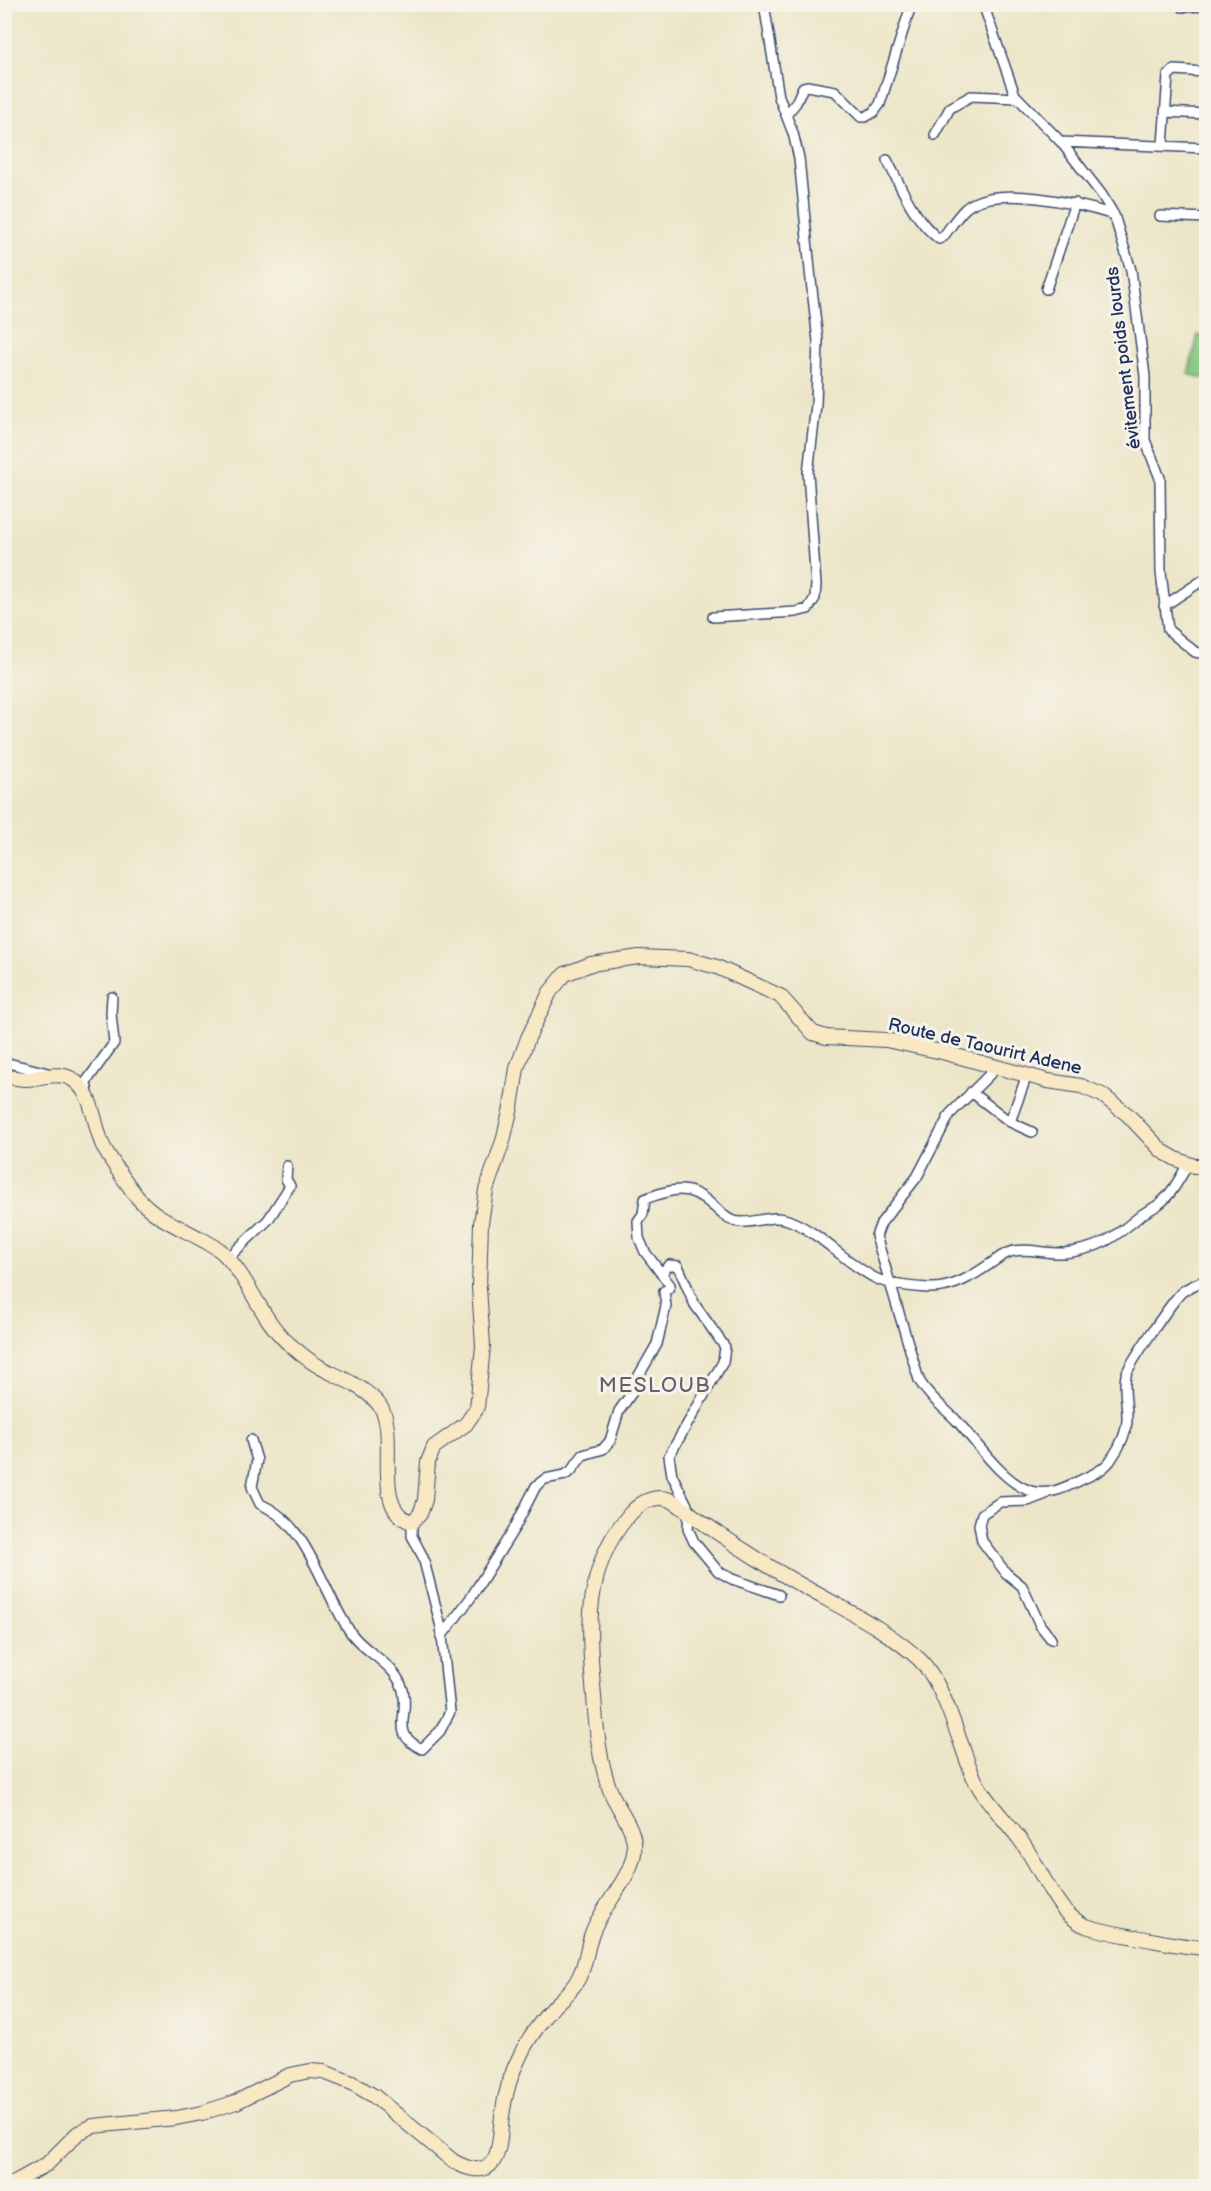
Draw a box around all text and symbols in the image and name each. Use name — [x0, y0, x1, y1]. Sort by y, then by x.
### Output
street label: évitement poids lourds — [1102, 265, 1145, 450]
street label: Route de Taourirt Adene — [886, 1014, 1084, 1079]
district label: MESLOUB — [599, 1373, 711, 1398]

